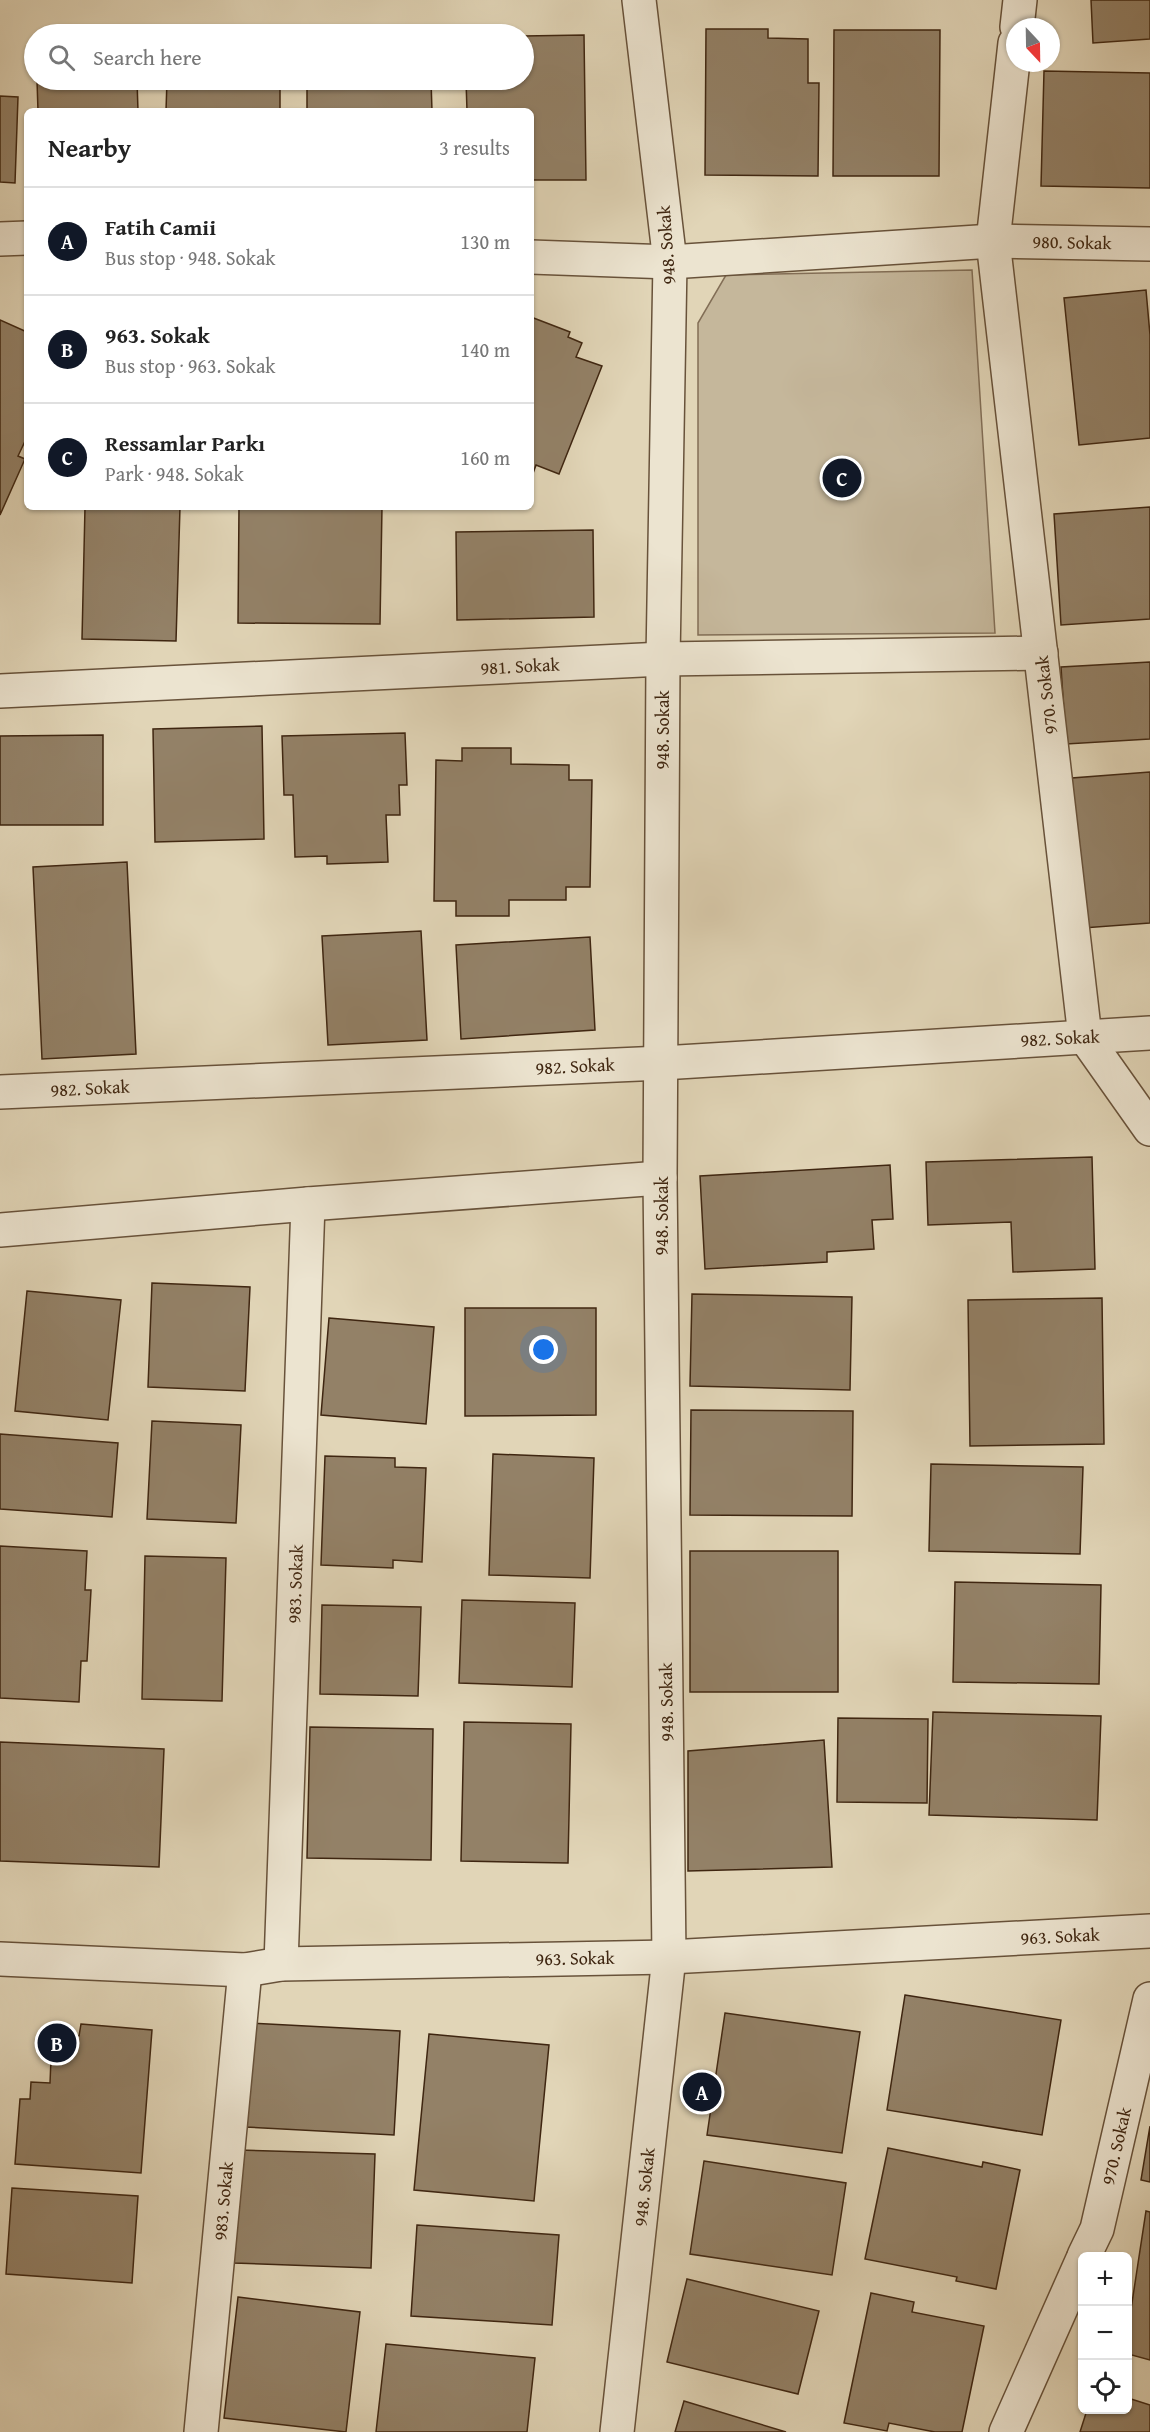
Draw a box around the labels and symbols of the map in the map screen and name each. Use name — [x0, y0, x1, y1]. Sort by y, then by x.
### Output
north arrow — [1006, 18, 1060, 72]
street label: 948. Sokak — [650, 204, 682, 285]
street label: 980. Sokak — [1032, 228, 1113, 256]
pin: C — [822, 456, 862, 500]
street label: 981. Sokak — [480, 650, 561, 682]
street label: 970. Sokak — [1028, 653, 1064, 736]
street label: 948. Sokak — [649, 690, 676, 770]
street label: 982. Sokak — [1020, 1022, 1101, 1054]
street label: 982. Sokak — [535, 1050, 616, 1082]
street label: 982. Sokak — [50, 1072, 131, 1104]
street label: 948. Sokak — [648, 1176, 675, 1256]
your location — [529, 1335, 558, 1364]
street label: 983. Sokak — [280, 1543, 310, 1624]
street label: 948. Sokak — [652, 1661, 680, 1742]
street label: 963. Sokak — [1020, 1920, 1101, 1952]
street label: 963. Sokak — [535, 1944, 616, 1972]
pin: B — [38, 2020, 76, 2066]
pin: A — [682, 2070, 722, 2114]
street label: 970. Sokak — [1094, 2104, 1138, 2188]
street label: 948. Sokak — [626, 2145, 662, 2228]
street label: 983. Sokak — [206, 2160, 240, 2242]

